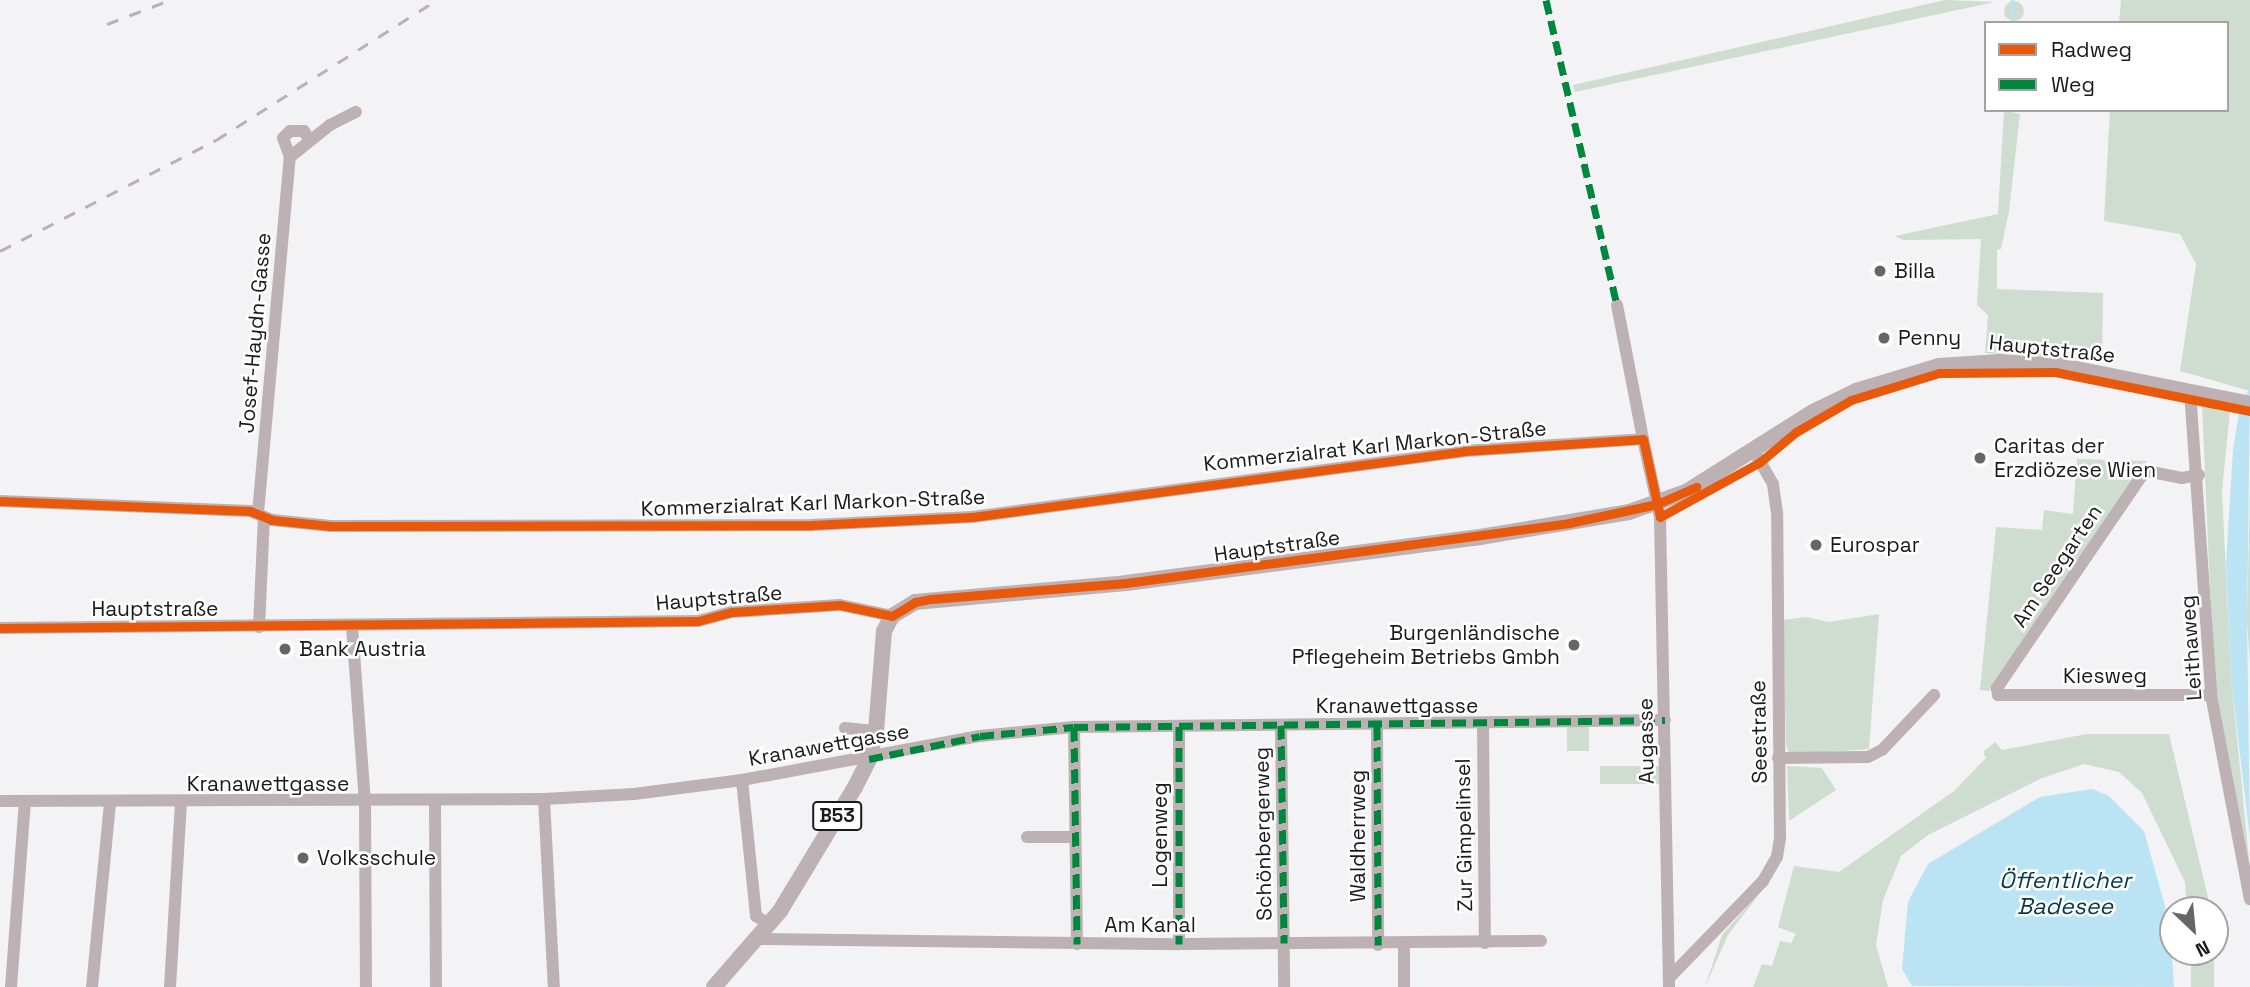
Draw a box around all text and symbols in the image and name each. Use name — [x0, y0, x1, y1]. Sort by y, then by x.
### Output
legend — [1984, 21, 2229, 112]
text: Radweg — [2051, 36, 2132, 63]
text: Weg — [2051, 71, 2095, 98]
street label: Josef-Haydn-Gasse — [234, 232, 276, 434]
place label: Billa — [1894, 258, 1935, 284]
marker: Billa — [1872, 263, 1888, 279]
place label: Penny — [1898, 325, 1961, 351]
marker: Penny — [1876, 330, 1892, 346]
street label: Hauptstraße — [1988, 330, 2116, 368]
street label: Kommerzialrat Karl Markon-Straße — [1202, 415, 1548, 477]
place label: Caritas der Erzdiözese Wien — [1994, 433, 2156, 483]
marker: Caritas der Erzdiözese Wien — [1972, 450, 1988, 466]
street label: Kommerzialrat Karl Markon-Straße — [640, 484, 986, 522]
street label: Am Seegarten — [2007, 500, 2107, 632]
street label: Hauptstraße — [1212, 525, 1342, 567]
place label: Eurospar — [1830, 532, 1920, 558]
marker: Eurospar — [1808, 537, 1824, 553]
street label: Hauptstraße — [655, 580, 783, 616]
street label: Leithaweg — [2175, 594, 2207, 702]
street label: Hauptstraße — [92, 596, 218, 622]
place label: Burgenländische Pflegeheim Betriebs Gmbh — [1292, 620, 1560, 670]
place label: Bank Austria — [299, 636, 426, 662]
marker: Burgenländische Pflegeheim Betriebs Gmbh — [1566, 637, 1582, 653]
marker: Bank Austria — [277, 641, 293, 657]
street label: Kiesweg — [2063, 663, 2147, 689]
street label: Seestraße — [1745, 680, 1773, 784]
street label: Kranawettgasse — [1316, 693, 1478, 719]
street label: Augasse — [1633, 698, 1659, 784]
street label: Kranawettgasse — [747, 718, 911, 772]
street label: Schönbergerweg — [1249, 747, 1277, 921]
street label: Zur Gimpelinsel — [1450, 758, 1478, 912]
street label: Waldherrweg — [1345, 770, 1371, 902]
street label: Kranawettgasse — [187, 771, 349, 797]
street label: Logenweg — [1147, 782, 1173, 888]
road number: B53 — [811, 800, 863, 832]
place label: Volksschule — [317, 845, 436, 871]
marker: Volksschule — [295, 850, 311, 866]
water label: Öffentlicher Badesee — [1999, 866, 2131, 920]
north arrow — [2159, 896, 2229, 966]
street label: Am Kanal — [1104, 912, 1196, 938]
text: N — [2191, 934, 2214, 963]

